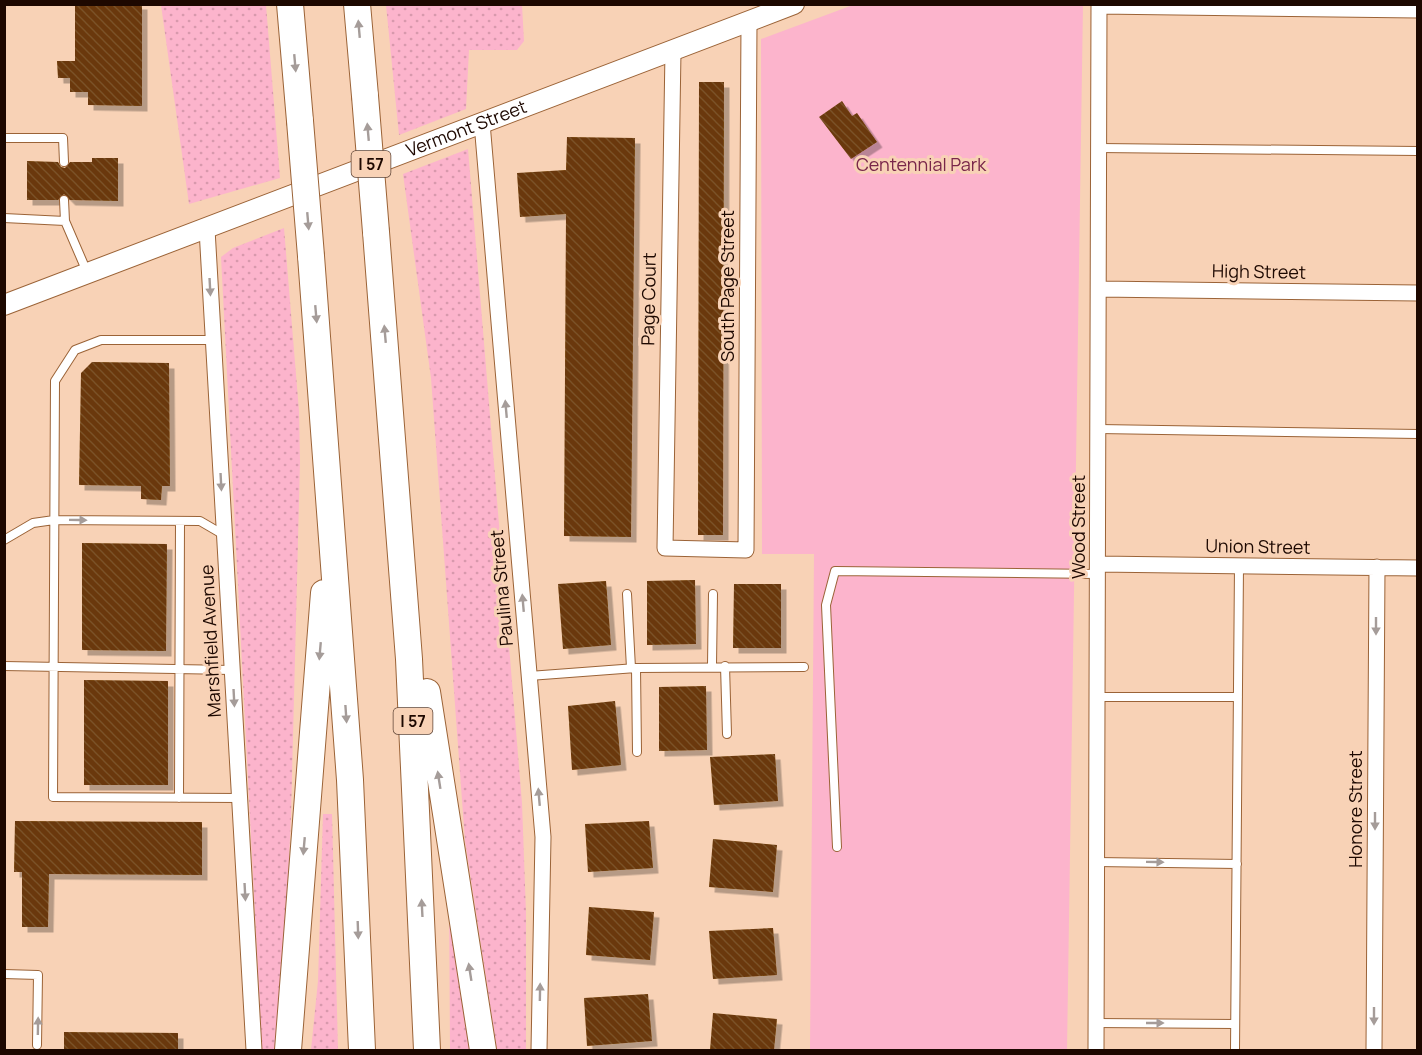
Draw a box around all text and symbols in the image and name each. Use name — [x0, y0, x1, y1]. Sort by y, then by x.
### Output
one-way arrow — [354, 20, 364, 39]
one-way arrow — [290, 53, 300, 72]
street label: Vermont Street — [403, 94, 530, 162]
one-way arrow — [363, 122, 373, 141]
road number: I 57 — [352, 151, 391, 177]
park label: Centennial Park — [856, 152, 987, 176]
street label: South Page Street — [715, 210, 739, 362]
one-way arrow — [303, 212, 313, 231]
street label: Page Court — [635, 252, 661, 346]
street label: High Street — [1212, 258, 1306, 284]
one-way arrow — [205, 278, 215, 297]
one-way arrow — [311, 305, 321, 324]
one-way arrow — [380, 324, 389, 343]
one-way arrow — [501, 399, 511, 418]
one-way arrow — [216, 472, 226, 491]
street label: Wood Street — [1066, 475, 1090, 579]
one-way arrow — [69, 515, 88, 525]
street label: Paulina Street — [484, 529, 518, 647]
street label: Union Street — [1205, 533, 1311, 559]
street label: Marshfield Avenue — [194, 564, 226, 718]
one-way arrow — [518, 593, 528, 612]
one-way arrow — [1371, 616, 1381, 635]
one-way arrow — [315, 642, 325, 661]
one-way arrow — [229, 688, 238, 707]
one-way arrow — [341, 705, 350, 724]
road number: I 57 — [394, 708, 432, 734]
street label: Honore Street — [1343, 750, 1367, 868]
one-way arrow — [434, 770, 443, 789]
one-way arrow — [534, 788, 544, 807]
one-way arrow — [1370, 811, 1380, 830]
one-way arrow — [300, 836, 309, 855]
one-way arrow — [1146, 858, 1165, 867]
one-way arrow — [240, 883, 249, 902]
one-way arrow — [418, 899, 427, 918]
one-way arrow — [353, 921, 363, 940]
one-way arrow — [466, 962, 475, 981]
one-way arrow — [535, 983, 545, 1002]
one-way arrow — [1369, 1006, 1379, 1025]
one-way arrow — [33, 1016, 42, 1035]
one-way arrow — [1145, 1018, 1164, 1028]

